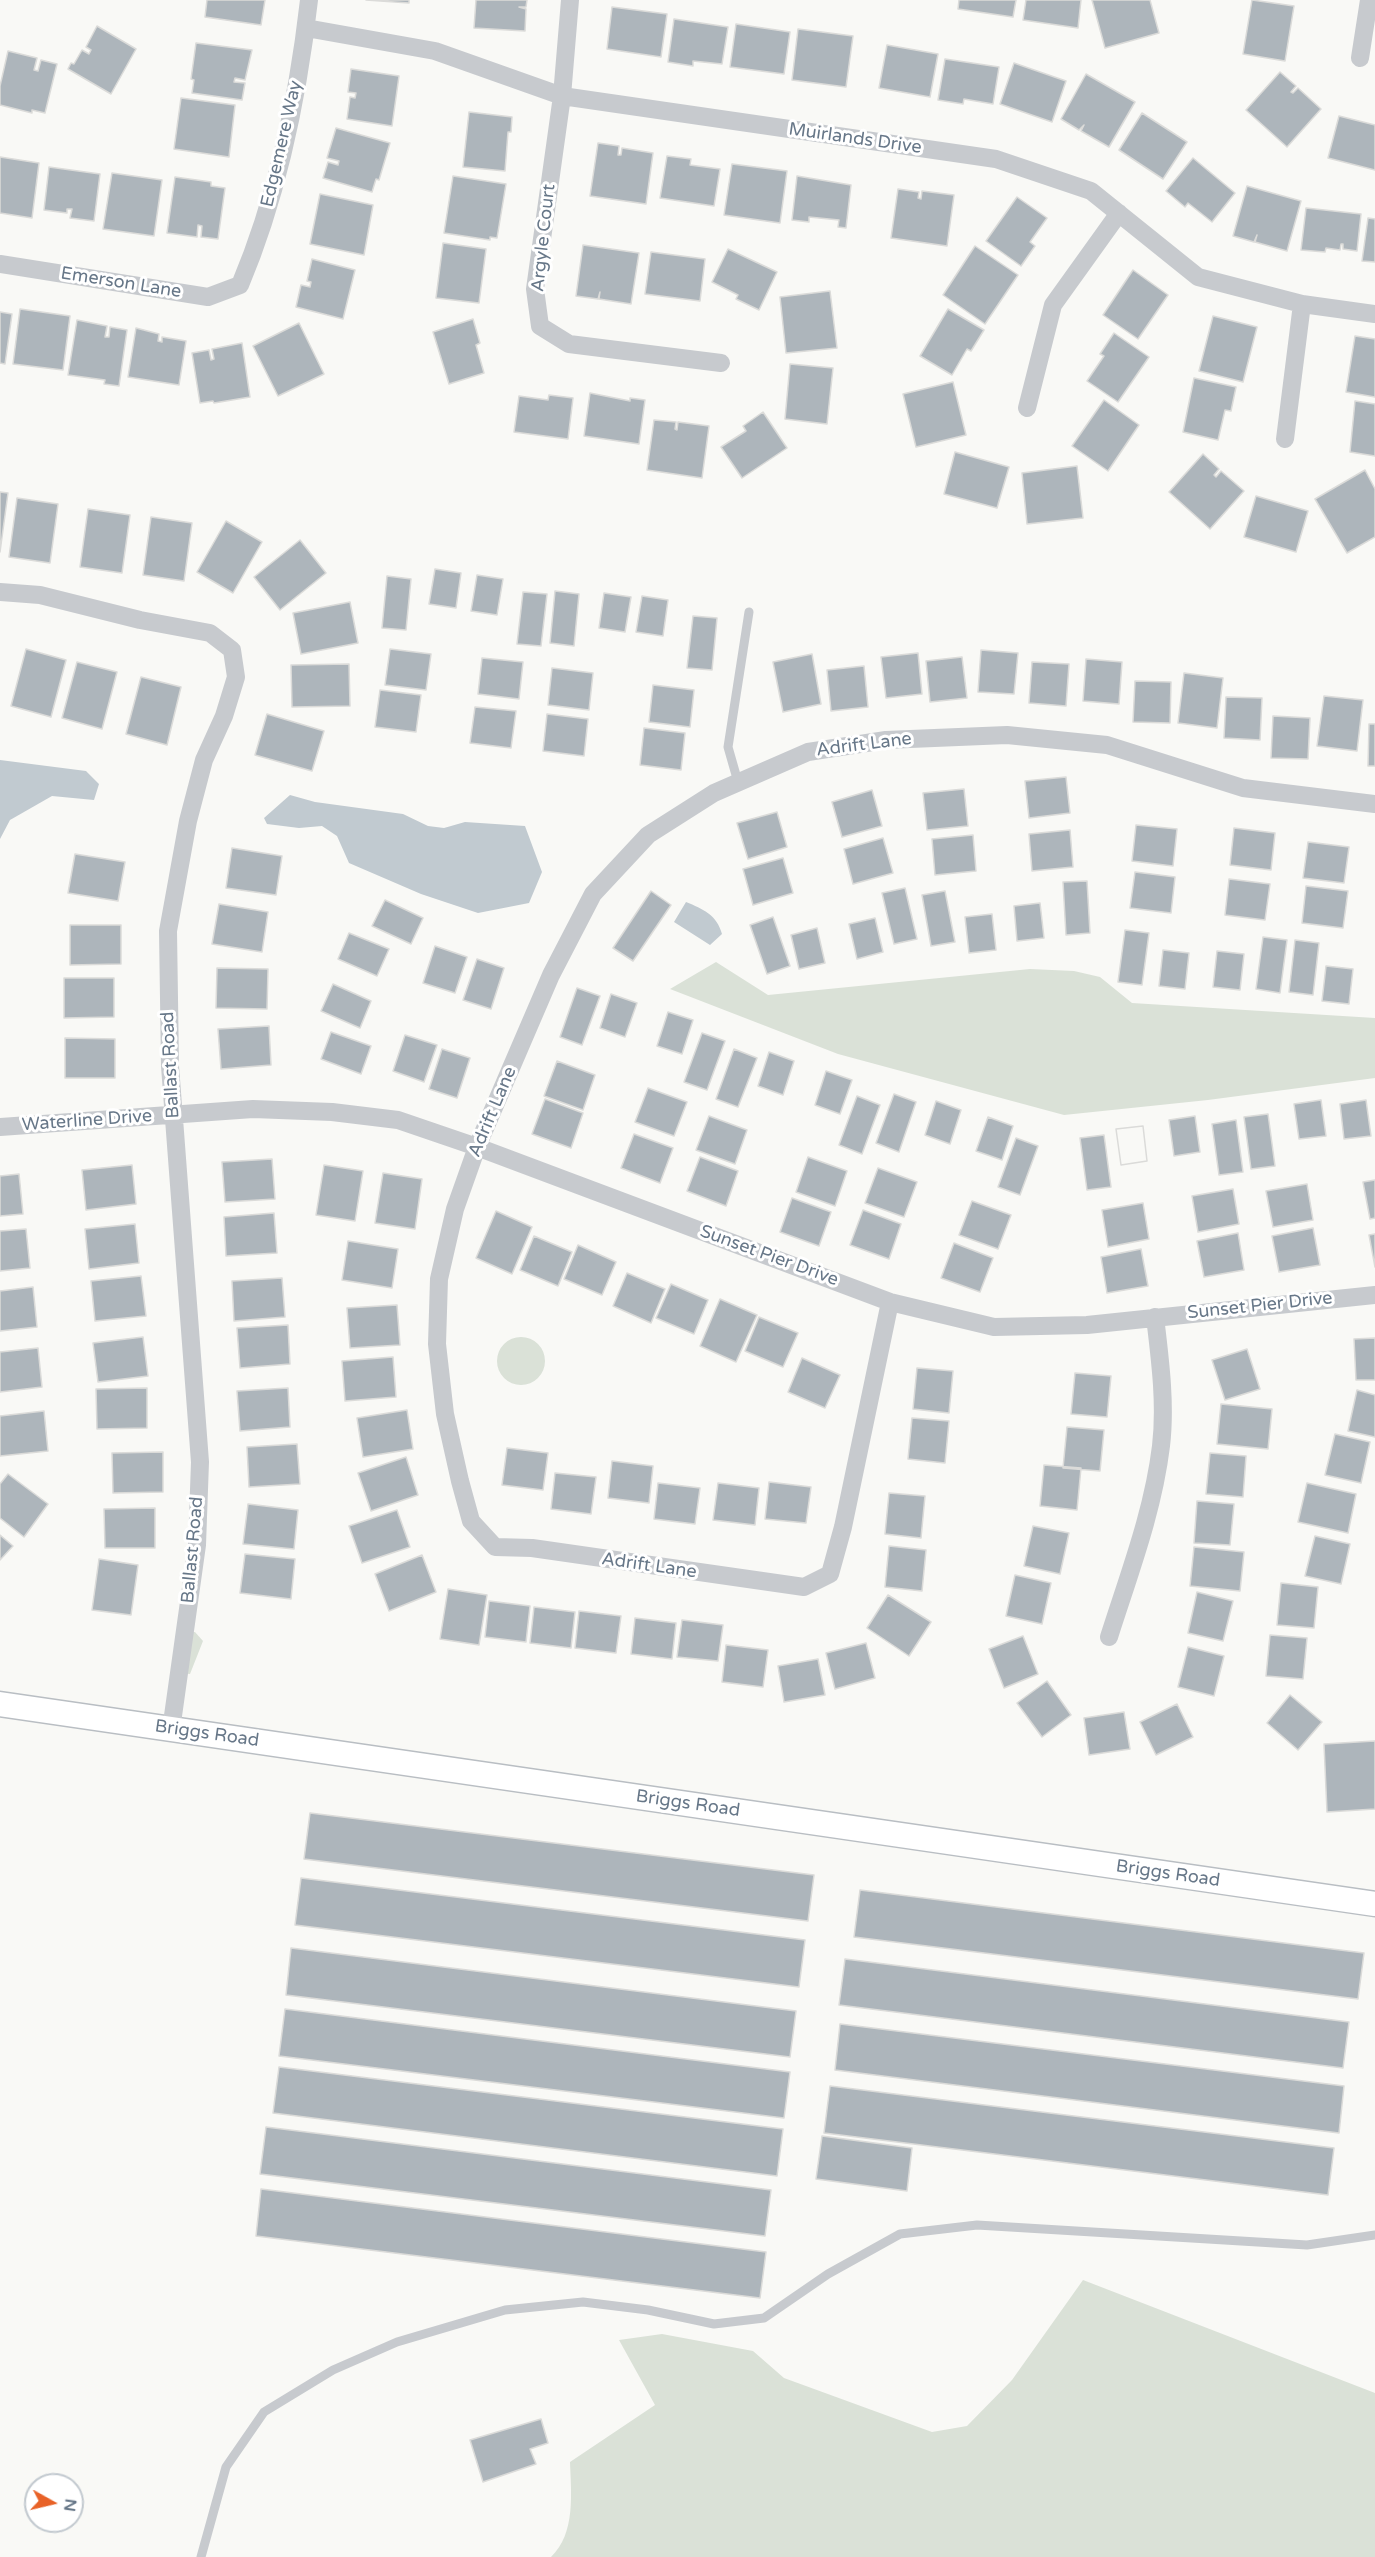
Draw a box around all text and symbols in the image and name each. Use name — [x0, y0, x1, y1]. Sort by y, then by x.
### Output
street label: Edgemere Way — [257, 79, 307, 209]
street label: Muirlands Drive — [787, 119, 923, 159]
street label: Argyle Court — [528, 183, 560, 293]
street label: Emerson Lane — [59, 263, 183, 303]
street label: Adrift Lane — [815, 728, 913, 762]
street label: Ballast Road — [157, 1011, 185, 1119]
street label: Adrift Lane — [464, 1064, 522, 1160]
street label: Waterline Drive — [21, 1106, 153, 1136]
street label: Sunset Pier Drive — [697, 1221, 841, 1291]
street label: Sunset Pier Drive — [1186, 1288, 1334, 1324]
street label: Ballast Road — [178, 1496, 208, 1604]
street label: Adrift Lane — [600, 1549, 698, 1583]
street label: Briggs Road — [154, 1716, 260, 1752]
street label: Briggs Road — [635, 1786, 741, 1822]
street label: Briggs Road — [1115, 1856, 1221, 1892]
north arrow — [24, 2473, 84, 2533]
text: N — [59, 2497, 81, 2513]

